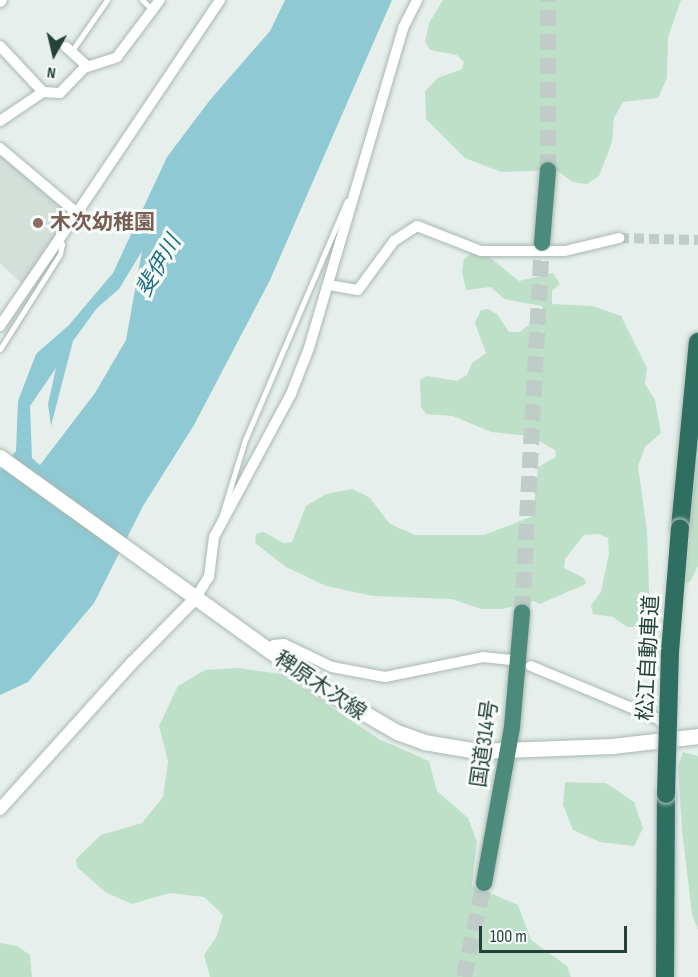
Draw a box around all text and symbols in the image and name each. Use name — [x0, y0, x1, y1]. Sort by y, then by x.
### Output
north arrow — [24, 24, 84, 84]
text: N — [46, 62, 57, 82]
place label: 木次幼稚園 — [50, 210, 155, 236]
marker: 木次幼稚園 — [31, 216, 45, 230]
water label: 斐伊川 — [131, 231, 187, 301]
street label: 松江自動車道 — [633, 594, 665, 722]
street label: 稗原木次線 — [269, 646, 371, 726]
street label: 国道314号 — [466, 699, 504, 789]
scale bar — [482, 914, 630, 952]
text: 100 m — [490, 926, 527, 947]

